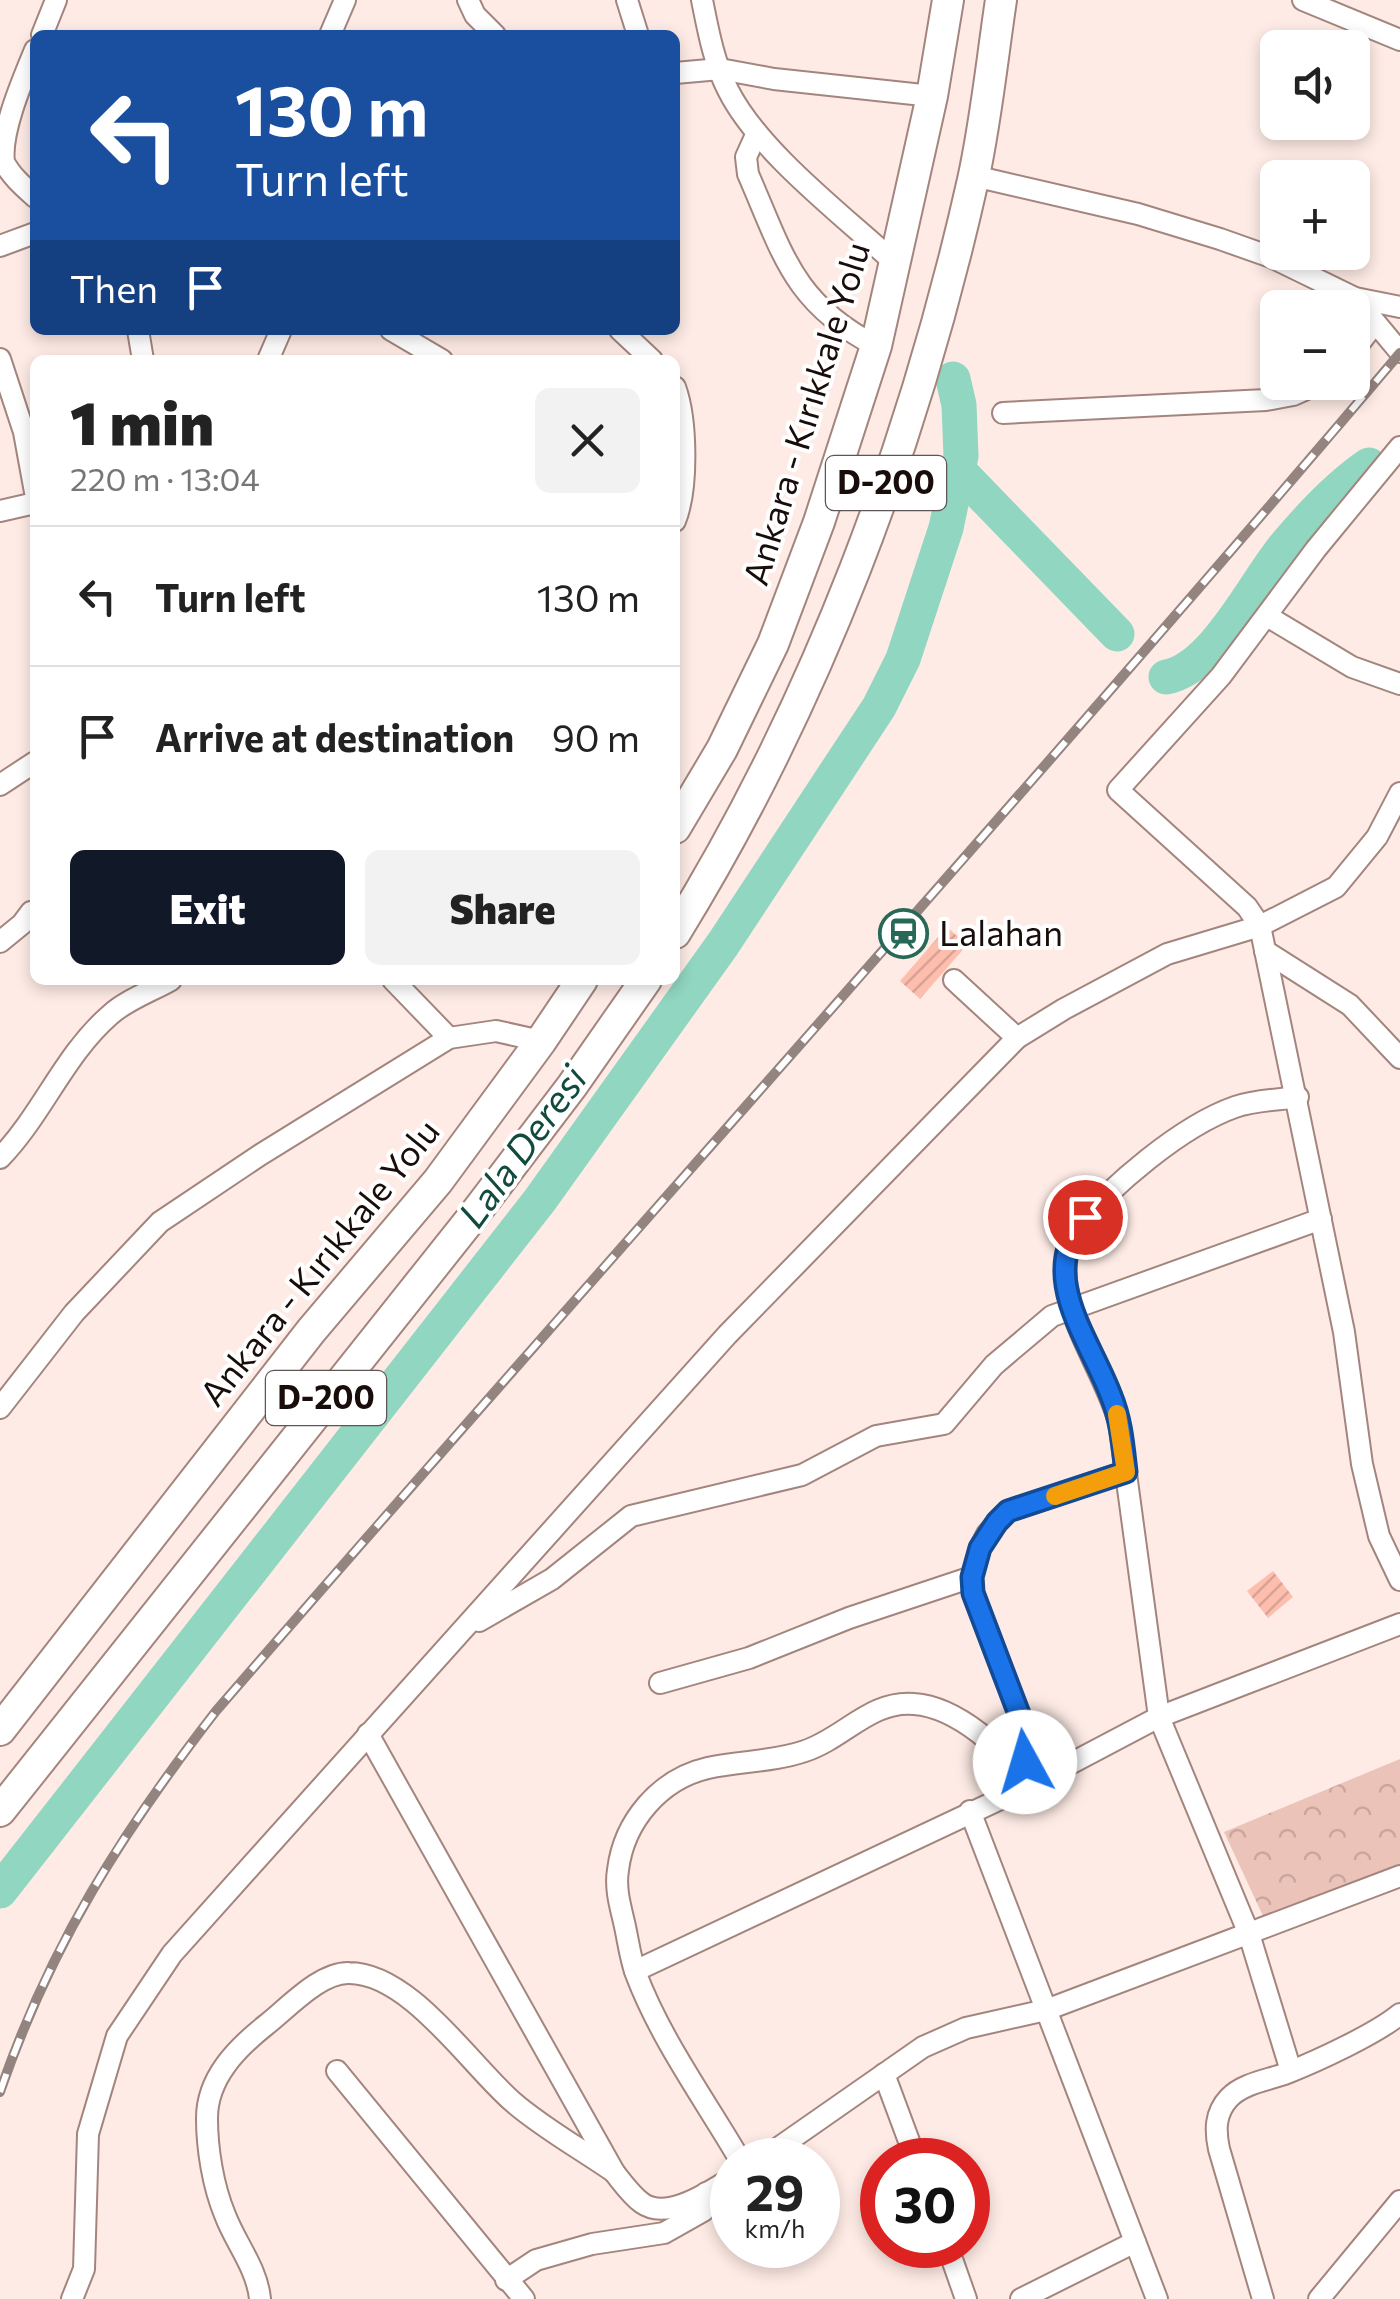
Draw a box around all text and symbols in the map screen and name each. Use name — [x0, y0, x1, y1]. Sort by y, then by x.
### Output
map controls — [1260, 30, 1370, 400]
button: sound — [1260, 30, 1370, 140]
text: 130 m — [235, 65, 428, 150]
icon: left — [70, 70, 200, 200]
text: Turn left — [235, 150, 409, 205]
button: + — [1260, 160, 1370, 270]
street label: Ankara - Kırıkkale Yolu — [732, 237, 877, 590]
icon: arrive — [178, 260, 233, 315]
text: Then — [70, 264, 158, 311]
button: − — [1260, 290, 1370, 400]
text: 1 min — [70, 384, 214, 457]
button: close — [535, 388, 640, 493]
road number: D-200 — [826, 456, 946, 510]
text: 220 m · 13:04 — [70, 458, 260, 498]
icon: left — [70, 569, 125, 624]
text: Turn left — [155, 573, 306, 620]
text: 130 m — [537, 573, 640, 620]
icon: arrive — [70, 709, 125, 764]
text: Arrive at destination — [155, 713, 514, 760]
text: 90 m — [552, 713, 640, 760]
button: Exit — [70, 850, 345, 965]
button: Share — [365, 850, 640, 965]
station icon: Lalahan — [878, 908, 930, 960]
place label: Lalahan — [939, 910, 1063, 953]
water label: Lala Deresi — [447, 1055, 596, 1235]
street label: Ankara - Kırıkkale Yolu — [189, 1109, 447, 1413]
pin — [1043, 1175, 1128, 1260]
icon: arrive — [1058, 1190, 1113, 1245]
road number: D-200 — [266, 1371, 386, 1425]
position arrow — [973, 1710, 1077, 1814]
speed limit sign: 30 — [860, 2138, 990, 2268]
text: 29 — [745, 2160, 804, 2221]
text: km/h — [745, 2213, 805, 2243]

